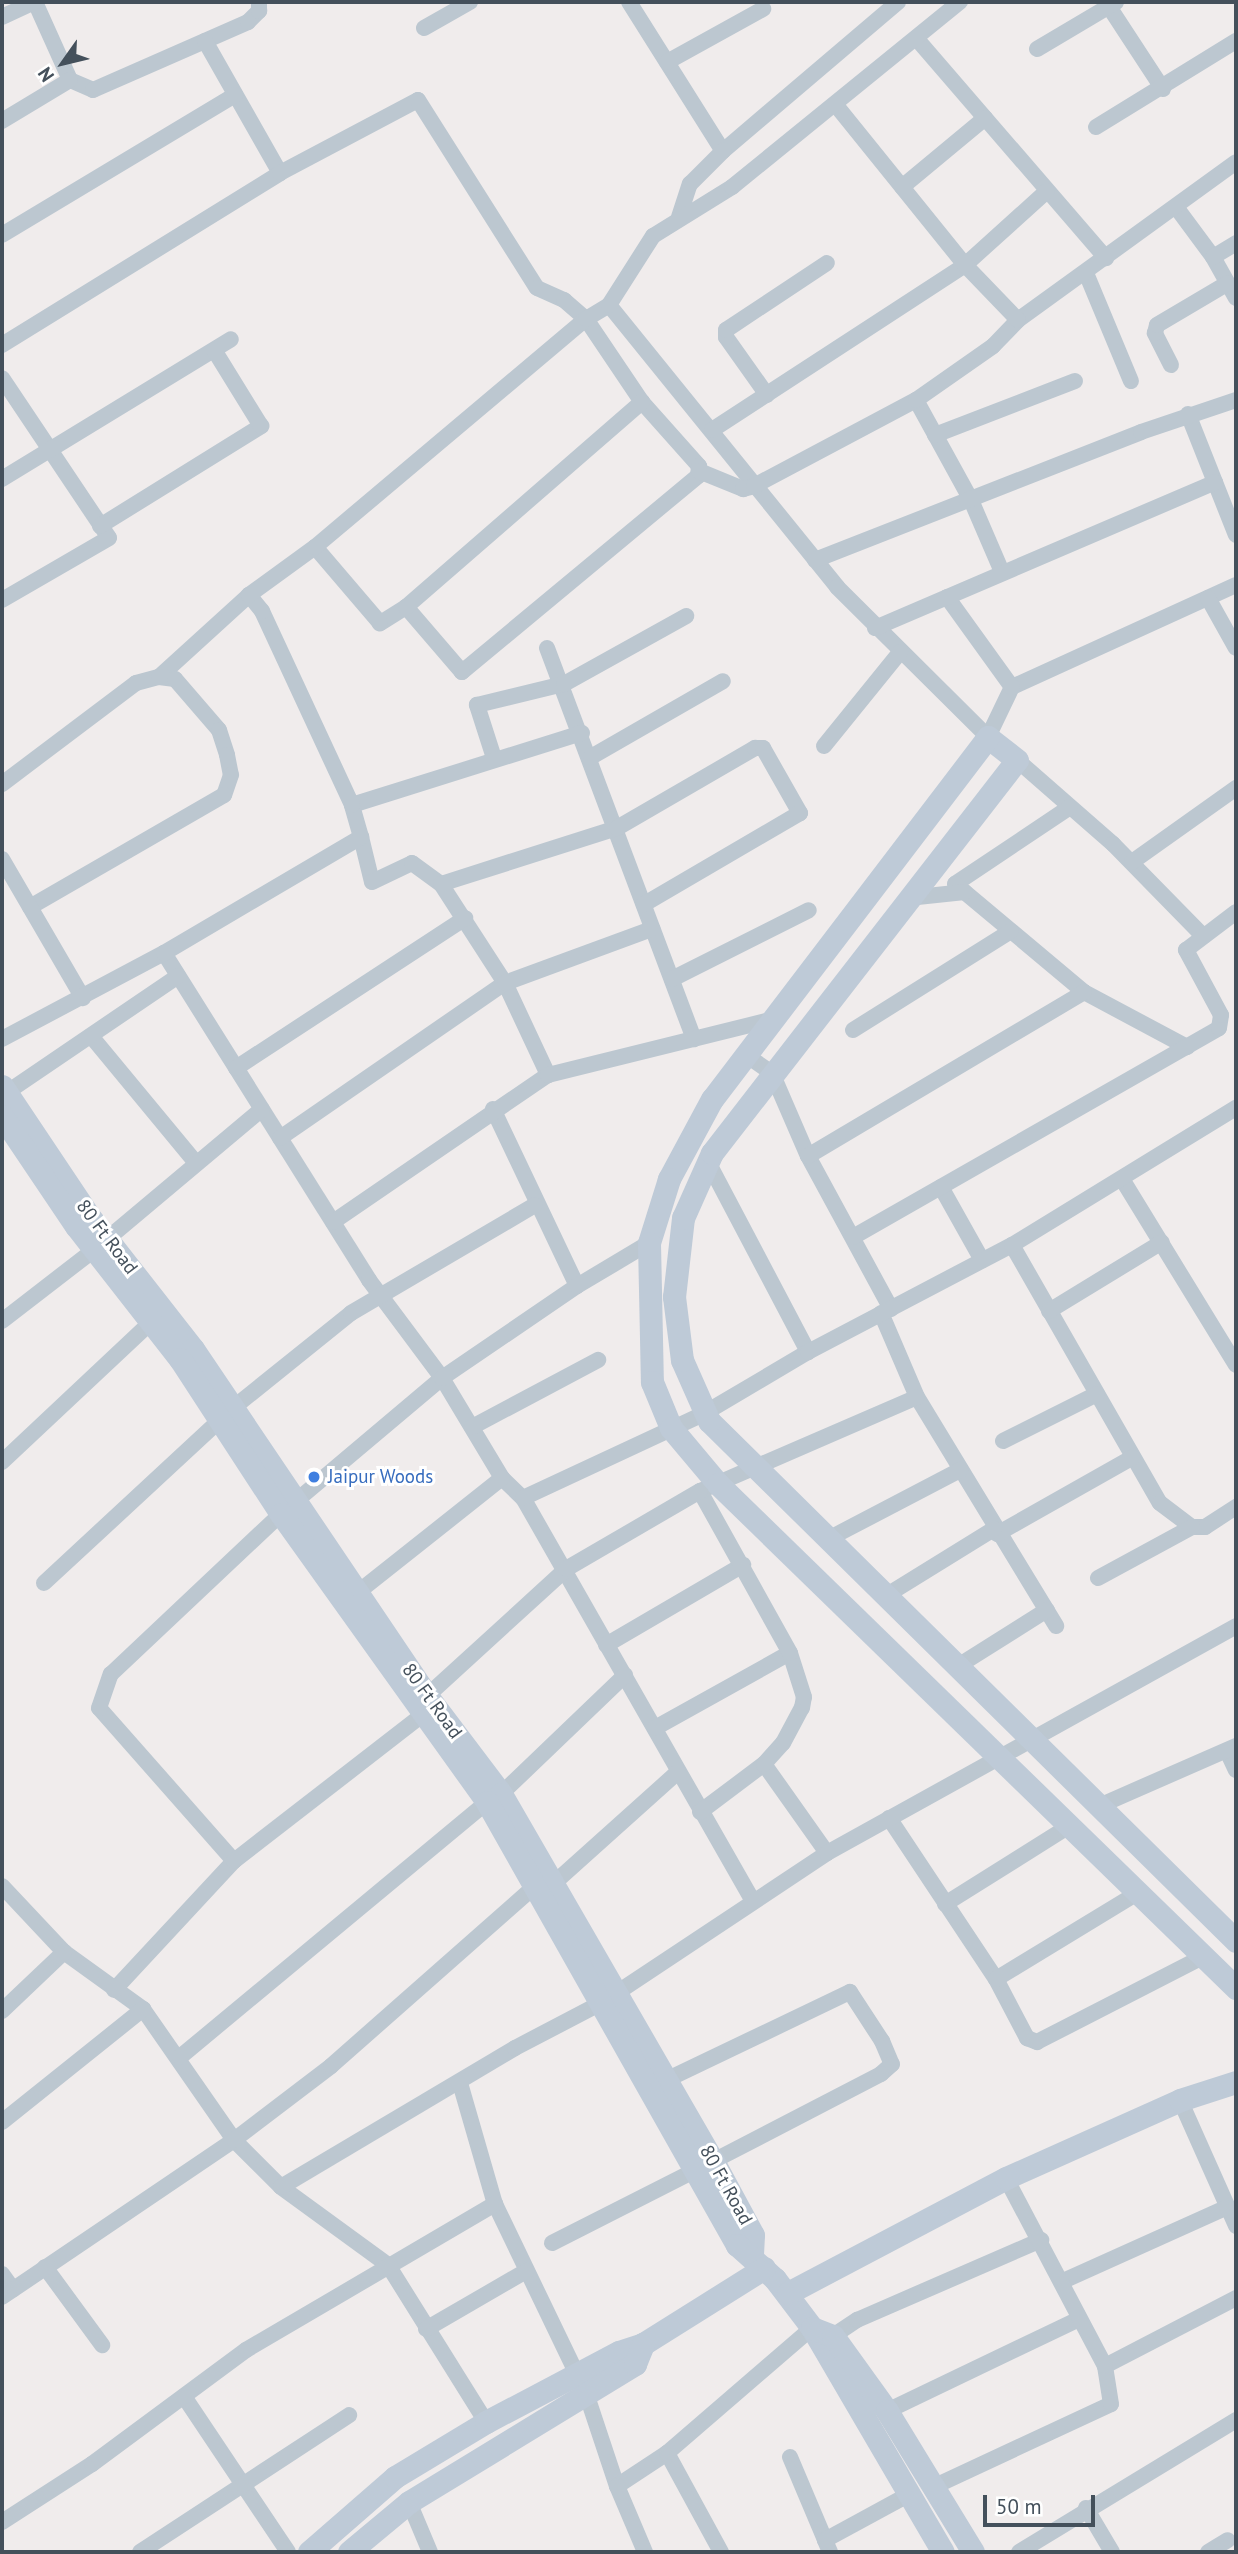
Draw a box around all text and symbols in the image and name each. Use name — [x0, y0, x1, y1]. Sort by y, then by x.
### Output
north arrow — [28, 28, 98, 98]
text: N — [32, 63, 59, 87]
street label: 80 Ft Road — [72, 1195, 142, 1279]
place label: Jaipur Woods — [328, 1466, 434, 1488]
marker: Jaipur Woods — [306, 1469, 322, 1485]
street label: 80 Ft Road — [397, 1659, 467, 1743]
street label: 80 Ft Road — [695, 2141, 757, 2229]
scale bar — [986, 2480, 1098, 2524]
text: 50 m — [996, 2493, 1042, 2520]

